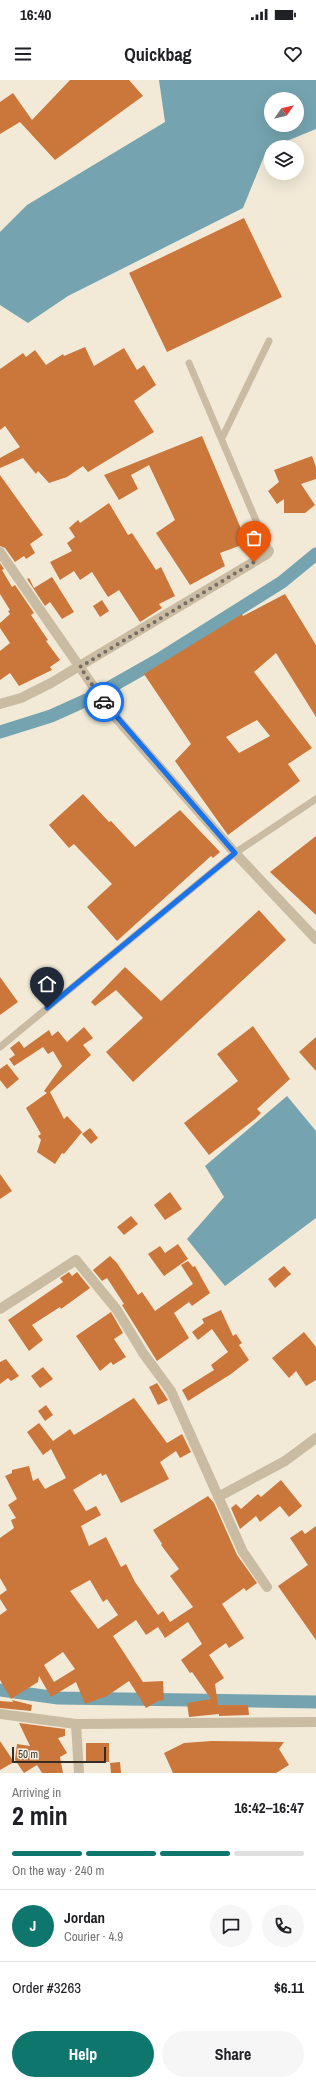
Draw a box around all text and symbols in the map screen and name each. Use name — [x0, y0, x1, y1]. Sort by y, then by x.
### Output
text: 16:40 — [20, 4, 51, 25]
text: Quickbag — [124, 42, 192, 67]
icon: menu — [12, 43, 34, 65]
icon: heart — [282, 43, 304, 65]
north arrow — [264, 92, 304, 132]
map controls — [264, 92, 304, 180]
button: layers — [264, 140, 304, 180]
pin — [237, 521, 271, 562]
icon: bag — [243, 527, 265, 549]
courier — [84, 682, 124, 722]
icon: car — [93, 691, 115, 713]
pin — [30, 967, 64, 1008]
icon: home — [36, 973, 58, 995]
scale bar — [12, 1745, 106, 1764]
text: 50 m — [18, 1747, 38, 1761]
text: Arriving in — [12, 1784, 61, 1801]
text: 16:42–16:47 — [234, 1797, 304, 1818]
text: 2 min — [12, 1798, 68, 1833]
text: On the way · 240 m — [12, 1862, 104, 1879]
button: chat — [210, 1905, 252, 1947]
button: phone — [262, 1905, 304, 1947]
text: Jordan — [64, 1907, 105, 1928]
text: J — [30, 1915, 36, 1936]
text: Courier · 4.9 — [64, 1928, 123, 1945]
text: Order #3263 — [12, 1977, 81, 1998]
text: $6.11 — [274, 1977, 304, 1998]
button: Help — [12, 2031, 154, 2077]
button: Share — [162, 2031, 304, 2077]

